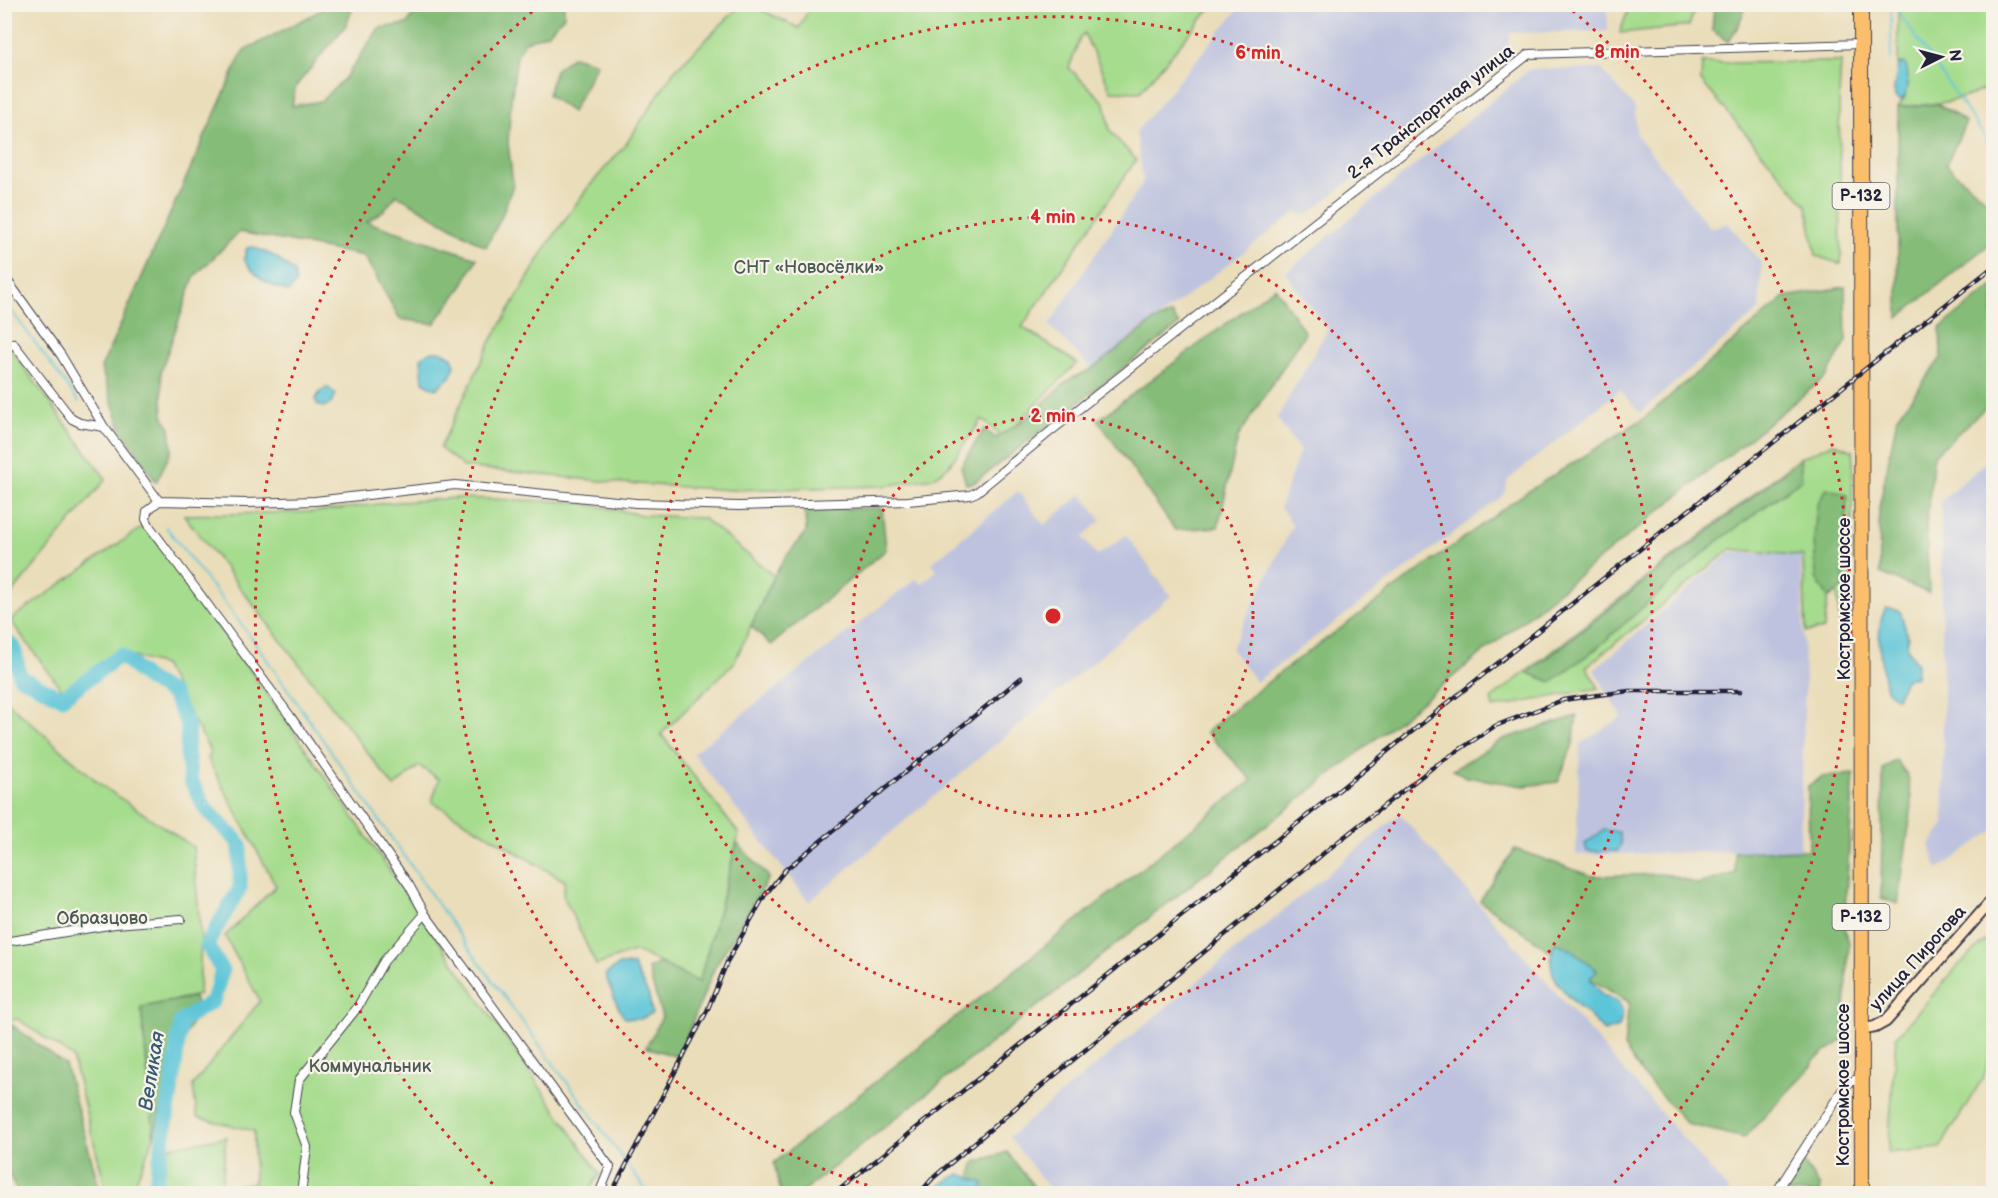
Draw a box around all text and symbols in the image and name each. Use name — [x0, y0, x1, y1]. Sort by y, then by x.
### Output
north arrow — [1911, 27, 1971, 87]
street label: 2-я Транспортная улица — [1343, 40, 1519, 184]
text: 8 min — [1594, 42, 1640, 63]
text: 6 min — [1235, 43, 1281, 64]
text: N — [1944, 49, 1965, 63]
road number: Р-132 — [1832, 183, 1890, 209]
text: 4 min — [1030, 207, 1076, 228]
park label: СНТ «Новосёлки» — [734, 257, 884, 278]
text: 2 min — [1030, 406, 1076, 427]
street label: Костромское шоссе — [1834, 518, 1855, 681]
centre of rings — [1043, 606, 1063, 626]
street label: улица Пирогова — [1865, 901, 1971, 1015]
road number: Р-132 — [1832, 904, 1890, 930]
park label: Образцово — [56, 908, 148, 929]
street label: Костромское шоссе — [1833, 1004, 1854, 1167]
water label: Великая — [134, 1030, 170, 1112]
park label: Коммунальник — [309, 1056, 432, 1077]

